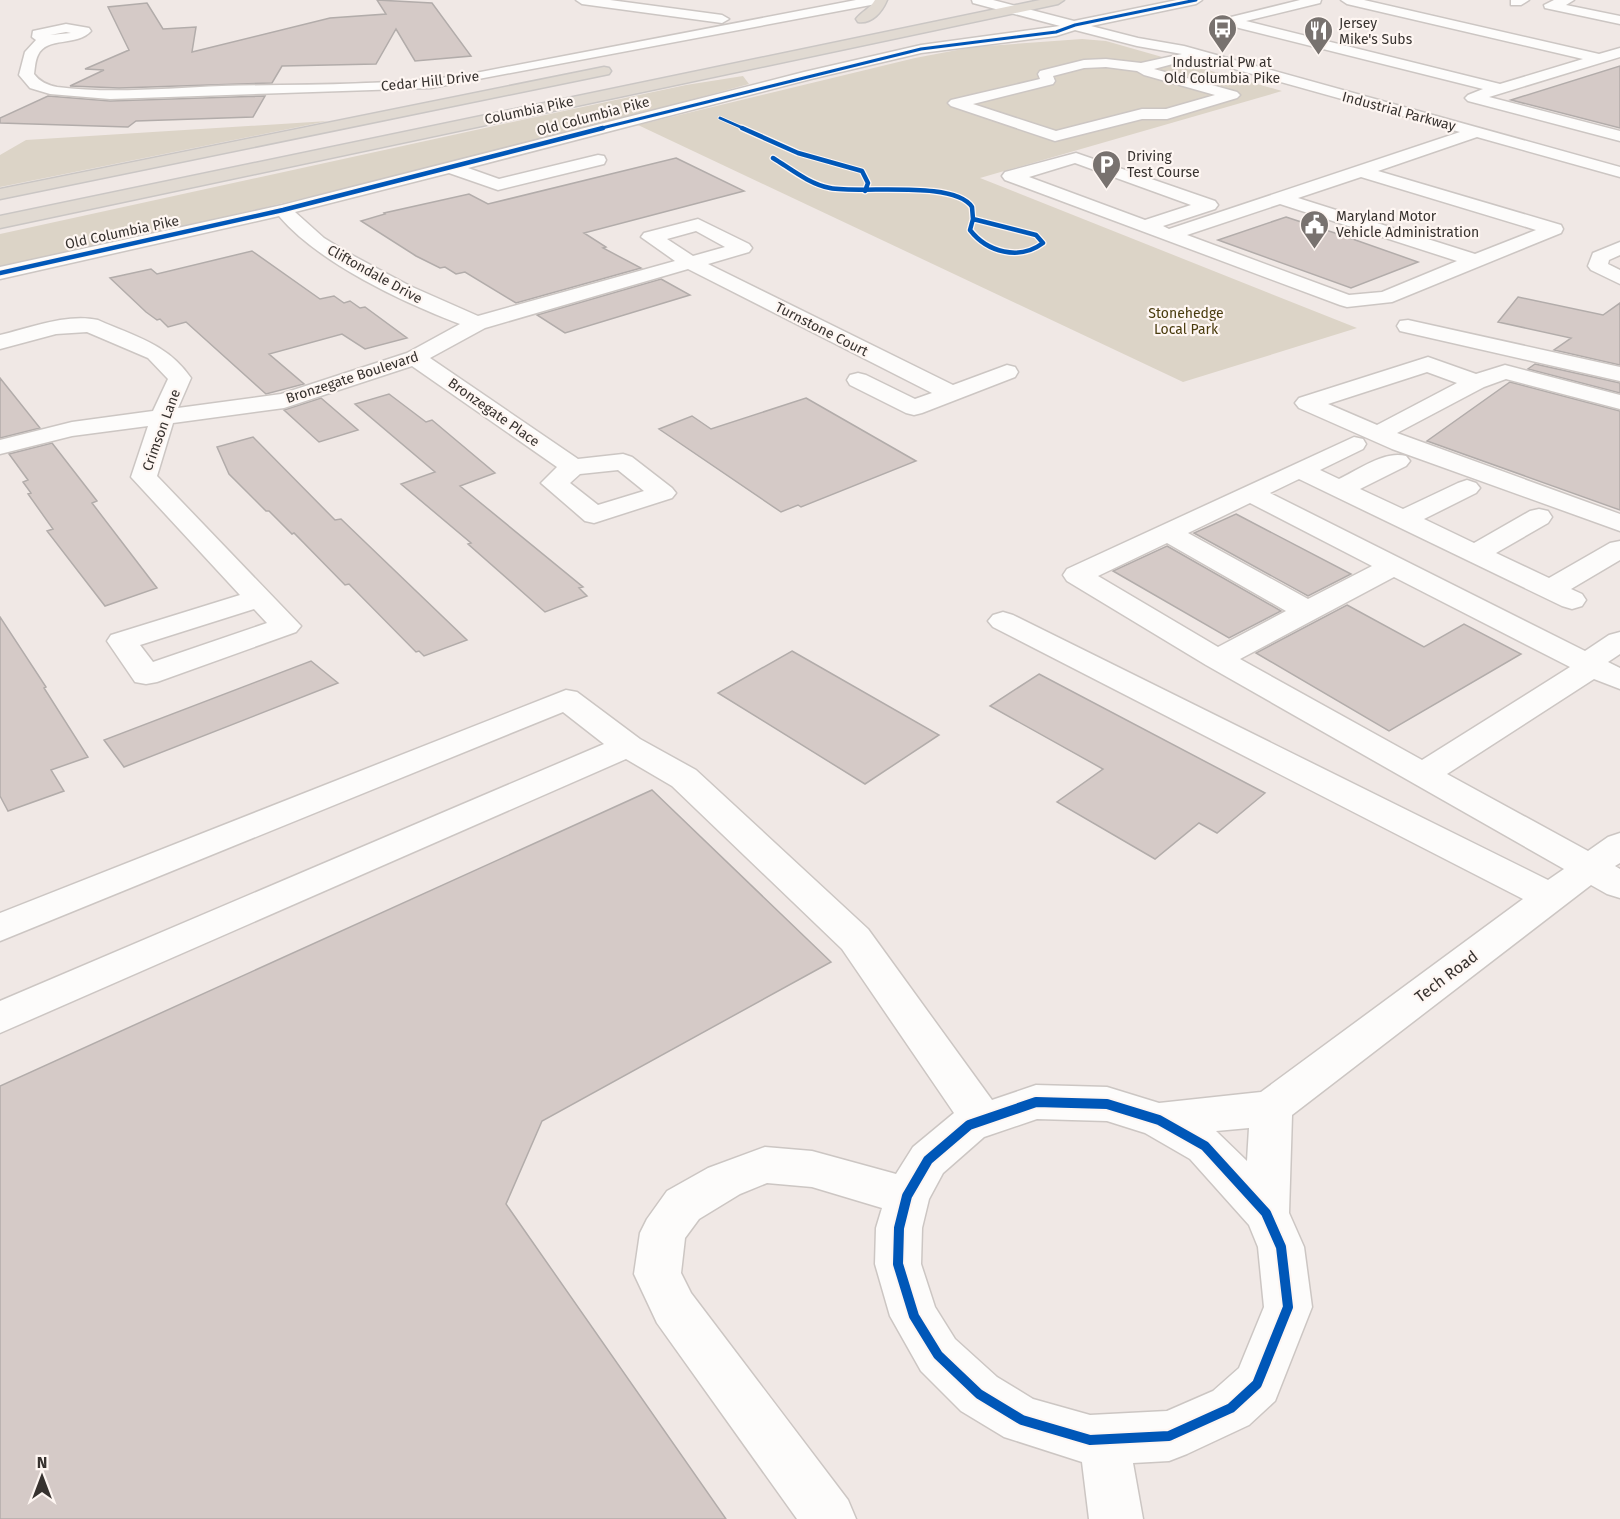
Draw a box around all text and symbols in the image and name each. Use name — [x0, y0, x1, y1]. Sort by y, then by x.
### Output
bus stop icon: Industrial Pw at Old Columbia Pike — [1206, 12, 1238, 54]
restaurant icon: Jersey Mike's Subs — [1302, 15, 1334, 57]
place label: Jersey Mike's Subs — [1339, 15, 1413, 48]
place label: Industrial Pw at Old Columbia Pike — [1164, 54, 1280, 87]
street label: Cedar Hill Drive — [380, 68, 480, 95]
street label: Industrial Parkway — [1340, 88, 1458, 135]
street label: Columbia Pike — [483, 93, 575, 128]
street label: Old Columbia Pike — [535, 93, 651, 140]
parking icon: Driving Test Course — [1090, 148, 1122, 190]
place label: Driving Test Course — [1127, 148, 1200, 181]
public building icon: Maryland Motor Vehicle Administration — [1299, 208, 1331, 250]
place label: Maryland Motor Vehicle Administration — [1336, 208, 1479, 241]
street label: Old Columbia Pike — [64, 212, 181, 253]
street label: Cliftondale Drive — [324, 241, 425, 307]
street label: Turnstone Court — [773, 299, 872, 361]
park label: Stonehedge Local Park — [1148, 305, 1224, 338]
street label: Bronzegate Boulevard — [284, 348, 421, 407]
street label: Bronzegate Place — [445, 374, 543, 450]
street label: Crimson Lane — [139, 387, 184, 473]
street label: Tech Road — [1411, 946, 1482, 1006]
north arrow — [12, 1447, 72, 1507]
text: N — [37, 1453, 47, 1472]

